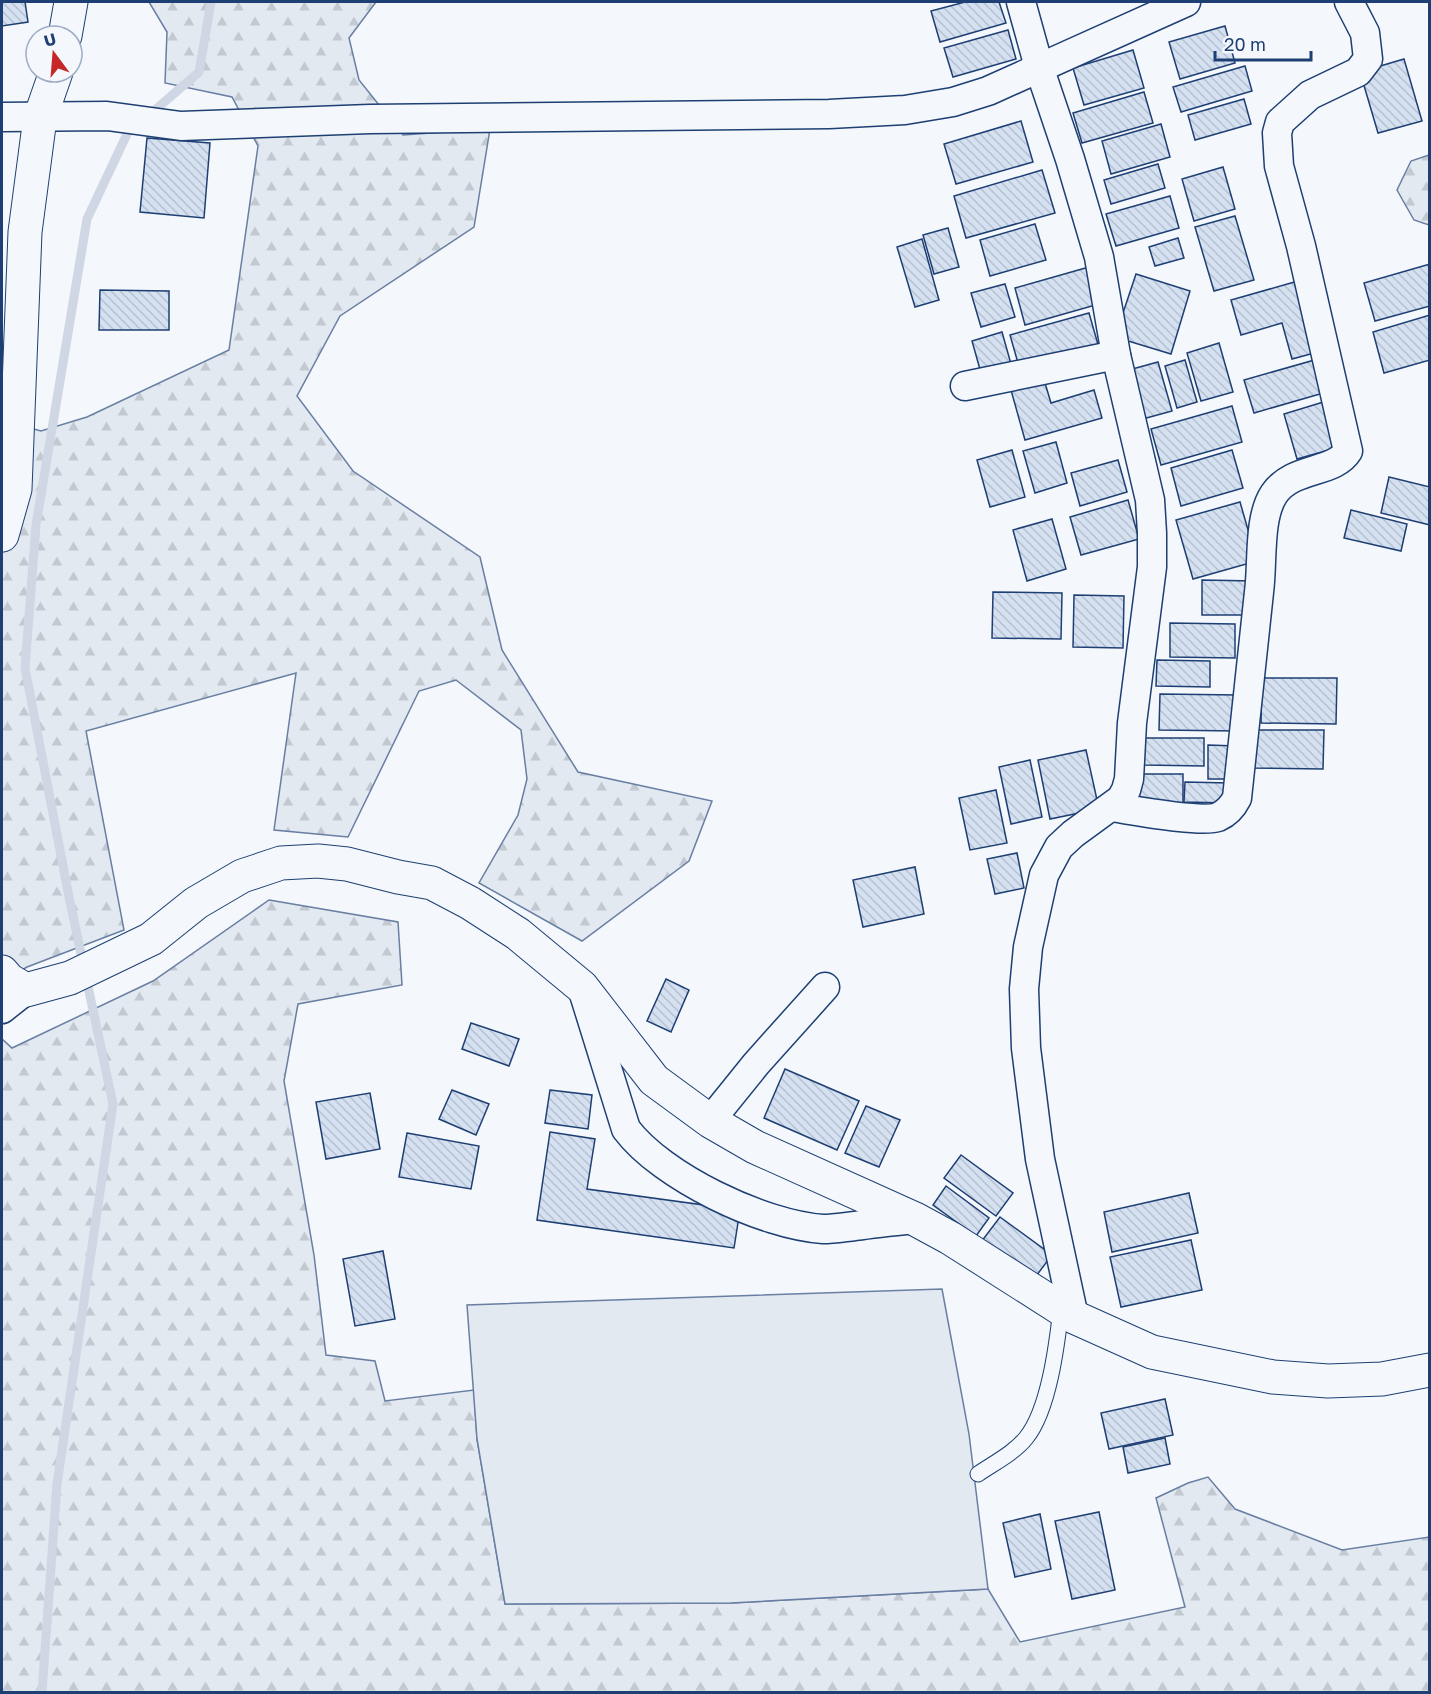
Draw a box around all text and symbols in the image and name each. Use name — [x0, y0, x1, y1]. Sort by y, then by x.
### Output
north arrow — [24, 24, 84, 84]
scale bar — [1215, 24, 1311, 62]
text: U — [41, 28, 58, 51]
text: 20 m — [1224, 33, 1266, 55]

